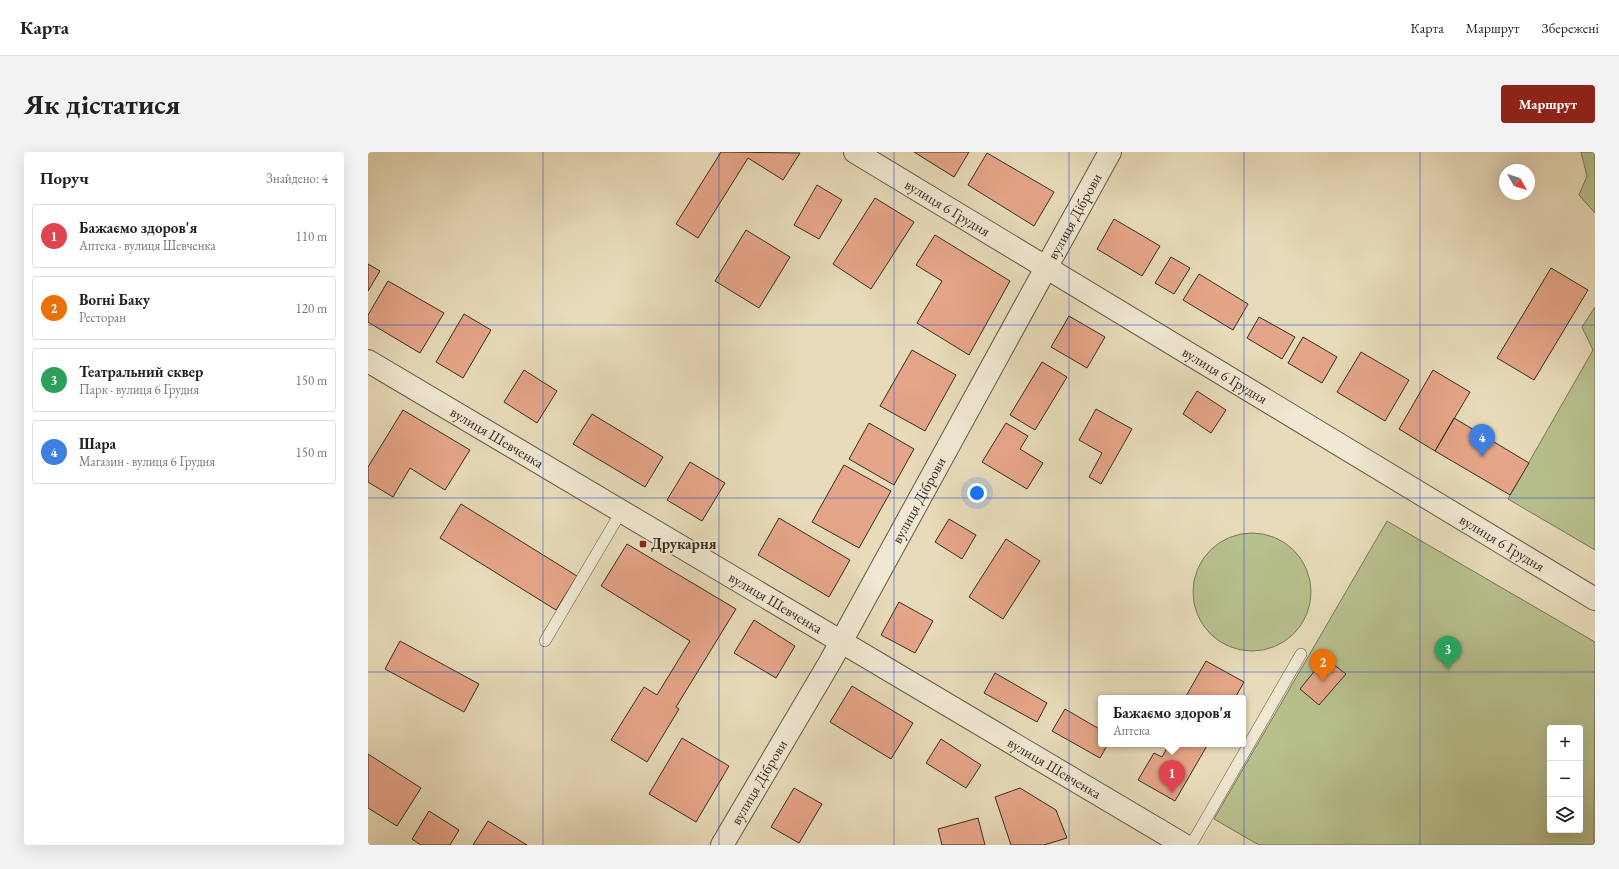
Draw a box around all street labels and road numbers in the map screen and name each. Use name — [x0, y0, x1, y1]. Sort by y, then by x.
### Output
street label: вулиця Діброви — [1043, 169, 1106, 263]
street label: вулиця 6 Грудня — [902, 174, 994, 241]
street label: вулиця 6 Грудня — [1179, 342, 1271, 408]
street label: вулиця Шевченка — [447, 402, 548, 472]
street label: вулиця Діброви — [887, 453, 950, 547]
street label: вулиця 6 Грудня — [1456, 509, 1549, 576]
street label: вулиця Шевченка — [726, 567, 826, 638]
street label: вулиця Шевченка — [1004, 732, 1105, 803]
street label: вулиця Діброви — [726, 736, 791, 828]

